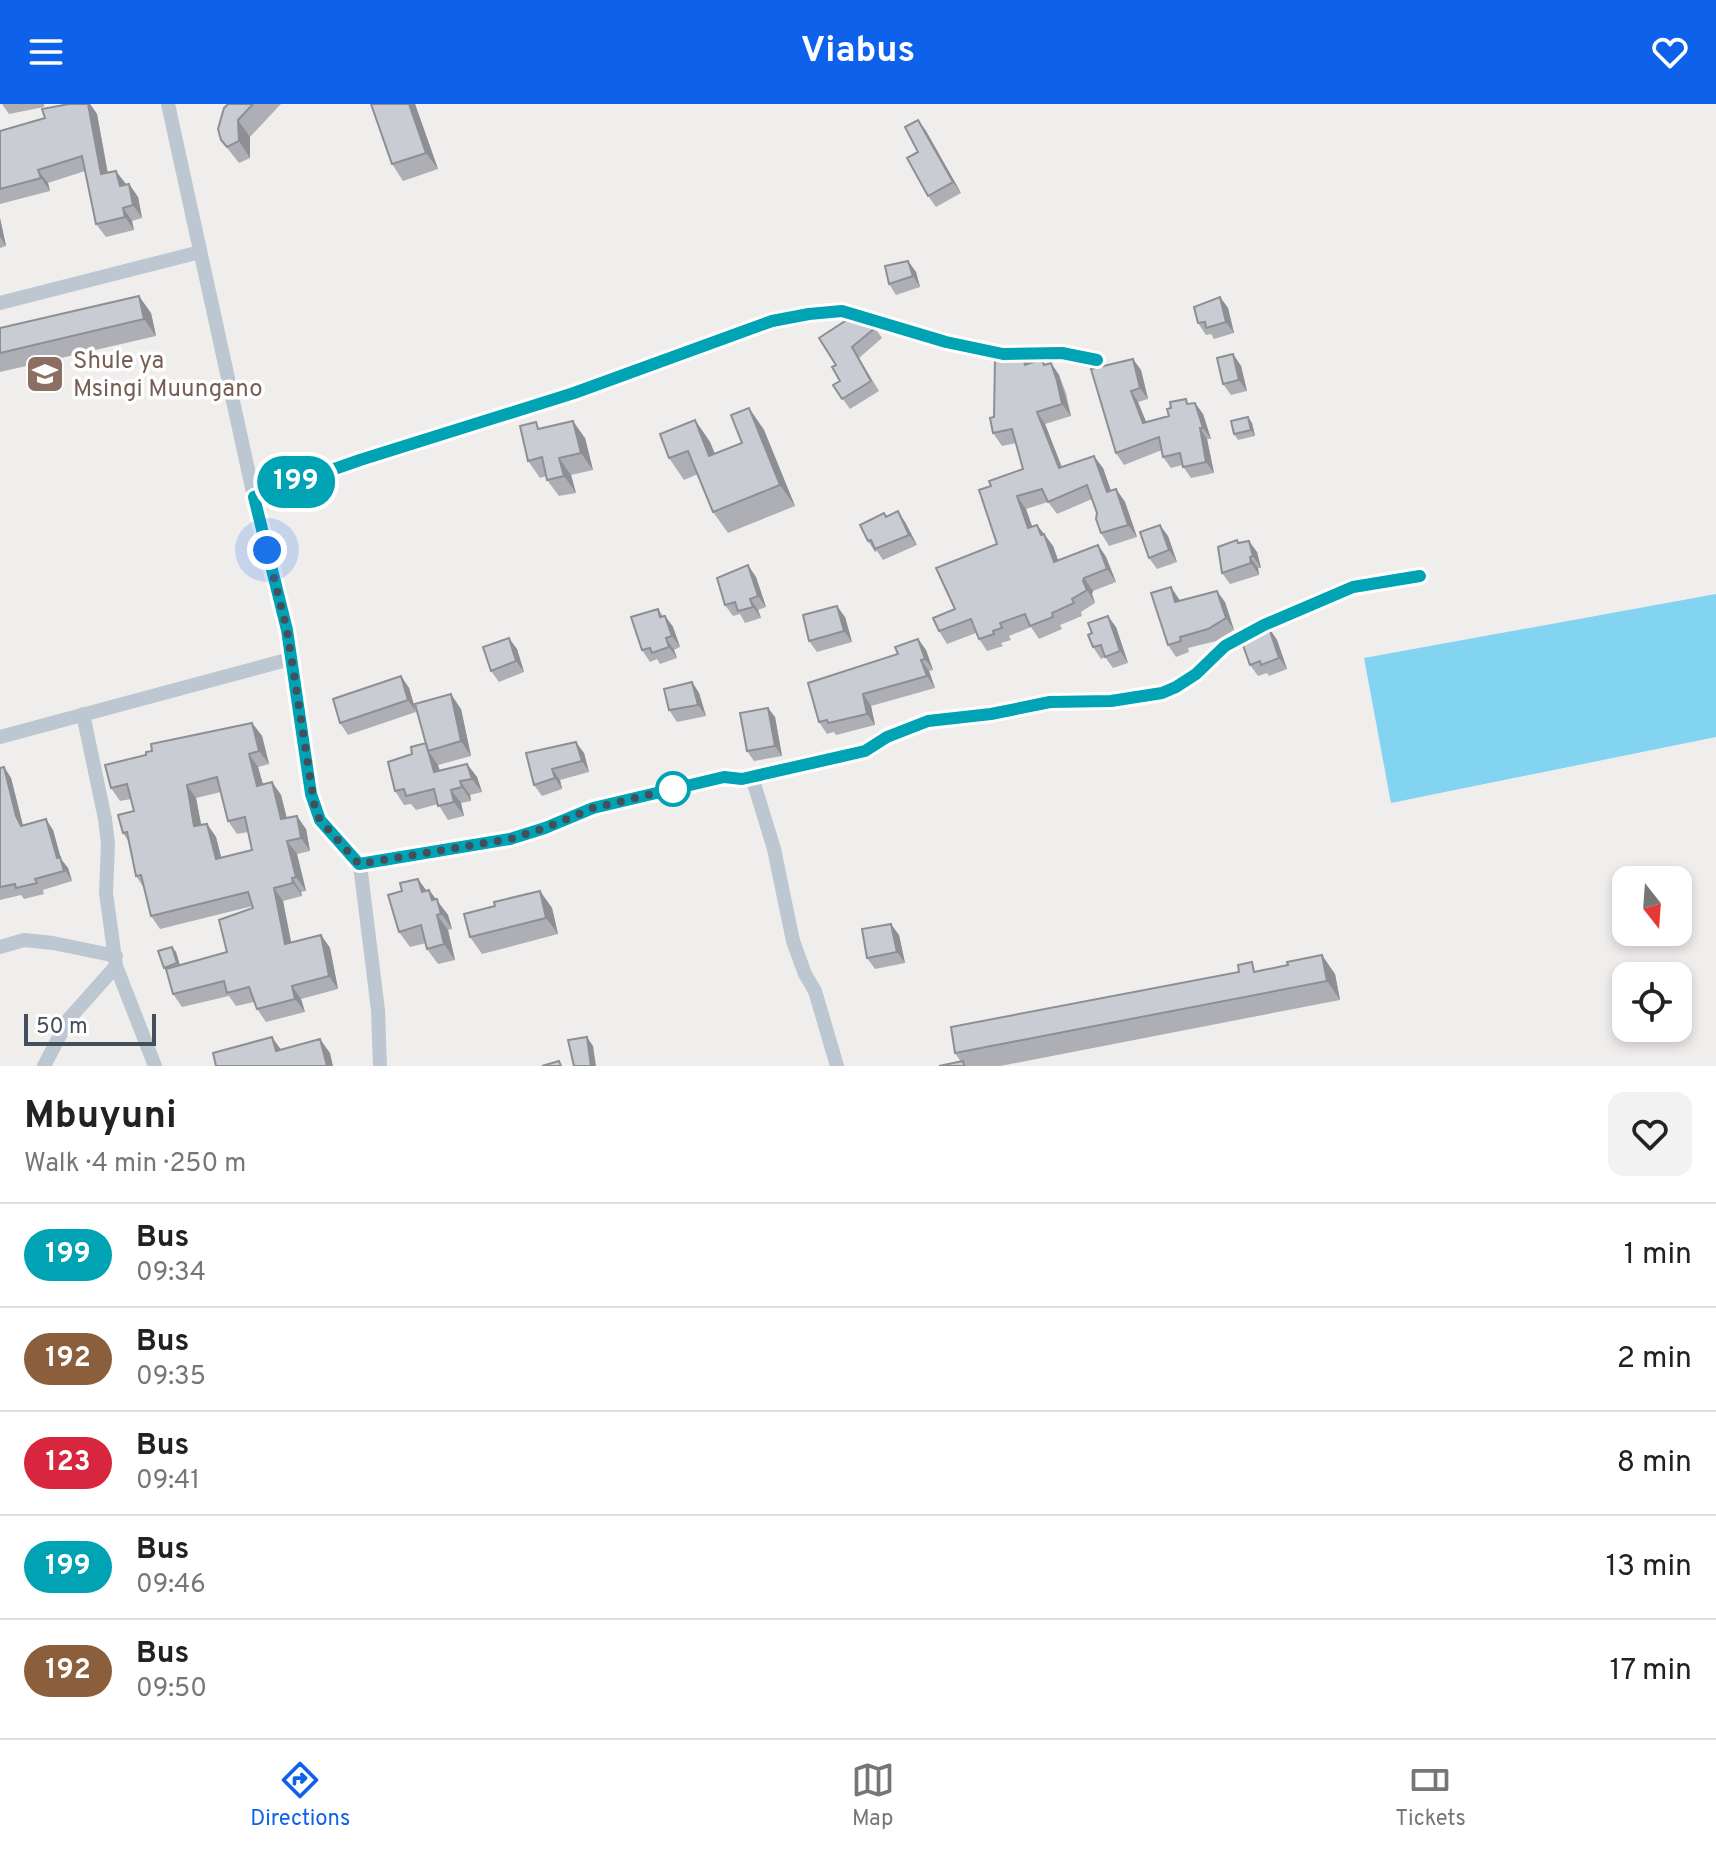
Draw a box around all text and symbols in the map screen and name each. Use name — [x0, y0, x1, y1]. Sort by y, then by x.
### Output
text: Viabus — [801, 29, 915, 75]
icon: menu — [24, 30, 68, 74]
icon: heart — [1648, 30, 1692, 74]
place label: Shule ya Msingi Muungano — [73, 347, 263, 405]
school or university icon: Shule ya Msingi Muungano — [24, 353, 66, 395]
line badge: 199 — [250, 456, 342, 508]
text: 199 — [273, 464, 319, 500]
your location — [247, 530, 287, 570]
unlabelled marker — [656, 772, 690, 806]
north arrow — [1612, 866, 1692, 946]
map controls — [1612, 866, 1692, 1042]
button: locate — [1612, 962, 1692, 1042]
scale bar — [24, 1010, 156, 1046]
text: 50 m — [36, 1014, 88, 1041]
button: heart — [1608, 1092, 1692, 1176]
text: Mbuyuni — [24, 1093, 177, 1142]
text: Walk · 4 min · 250 m — [24, 1148, 246, 1181]
text: Bus — [136, 1220, 189, 1257]
text: 199 — [45, 1237, 91, 1273]
text: 1 min — [1624, 1237, 1692, 1274]
text: 09:34 — [136, 1257, 206, 1290]
text: Bus — [136, 1324, 189, 1361]
text: 192 — [45, 1341, 91, 1377]
text: 2 min — [1617, 1341, 1692, 1378]
text: 09:35 — [136, 1361, 206, 1394]
text: Bus — [136, 1428, 189, 1465]
text: 123 — [45, 1445, 91, 1481]
text: 8 min — [1617, 1445, 1692, 1482]
text: 09:41 — [136, 1465, 200, 1498]
text: Bus — [136, 1532, 189, 1569]
text: 199 — [45, 1549, 91, 1585]
text: 13 min — [1606, 1549, 1692, 1586]
text: 09:46 — [136, 1569, 206, 1602]
text: Bus — [136, 1636, 189, 1673]
text: 192 — [45, 1653, 91, 1689]
text: 17 min — [1609, 1653, 1692, 1690]
text: 09:50 — [136, 1673, 207, 1706]
tab: Directions — [250, 1758, 350, 1833]
tab: Map — [851, 1758, 895, 1833]
tab: Tickets — [1395, 1758, 1466, 1833]

